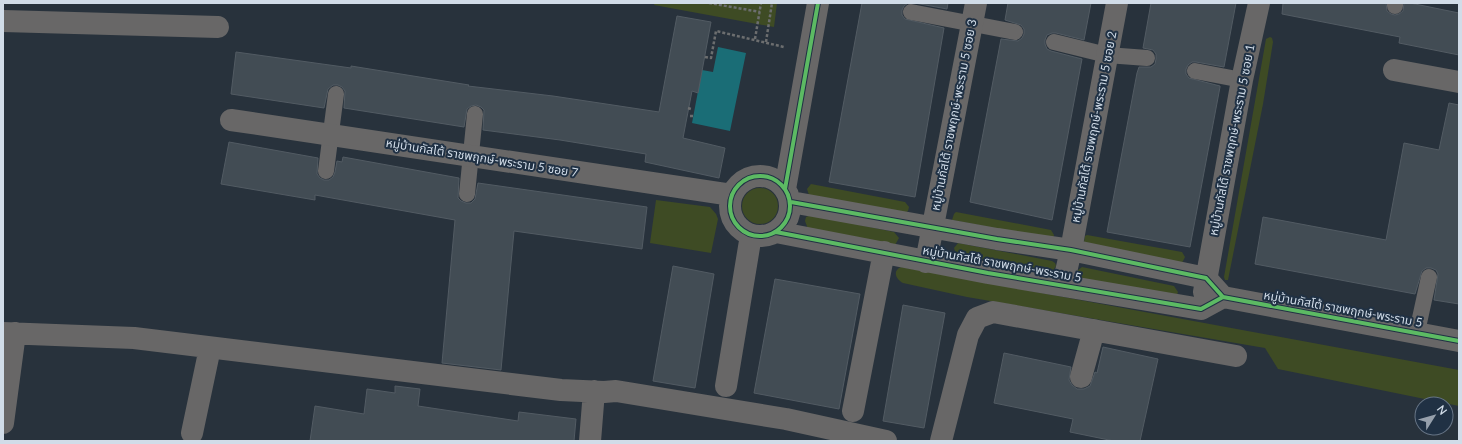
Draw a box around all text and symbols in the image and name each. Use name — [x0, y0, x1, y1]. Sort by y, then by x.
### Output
street label: หมู่บ้านกัสโต้ ราชพฤกษ์-พระราม 5 ซอย 3 — [928, 18, 979, 212]
street label: หมู่บ้านกัสโต้ ราชพฤกษ์-พระราม 5 ซอย 2 — [1068, 30, 1119, 224]
street label: หมู่บ้านกัสโต้ ราชพฤกษ์-พระราม 5 ซอย 1 — [1206, 43, 1257, 237]
street label: หมู่บ้านกัสโต้ ราชพฤกษ์-พระราม 5 ซอย 7 — [385, 135, 579, 180]
street label: หมู่บ้านกัสโต้ ราชพฤกษ์-พระราม 5 — [922, 242, 1083, 285]
street label: หมู่บ้านกัสโต้ ราชพฤกษ์-พระราม 5 — [1263, 287, 1424, 330]
north arrow — [1414, 396, 1454, 436]
text: N — [1435, 402, 1450, 417]

